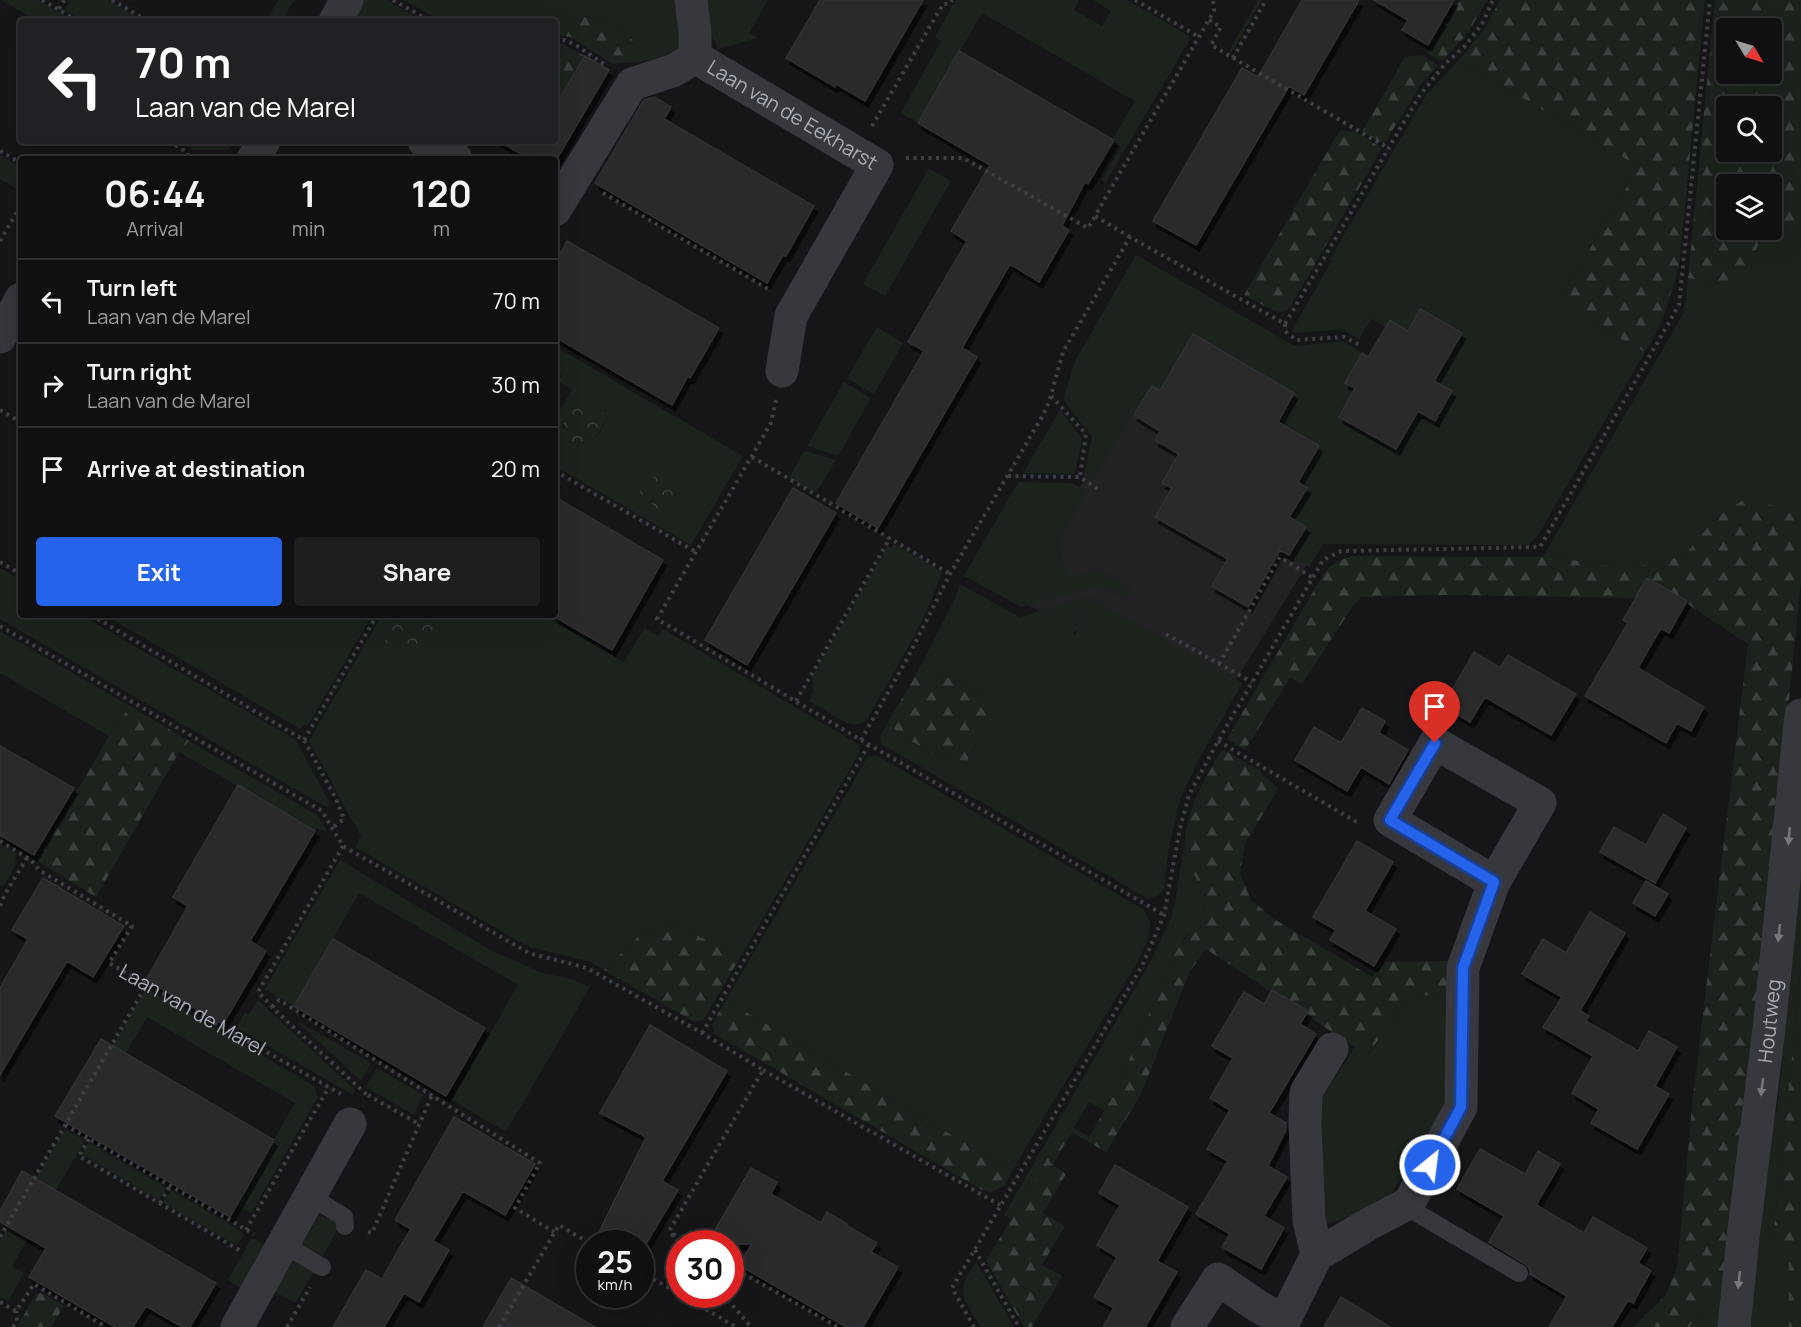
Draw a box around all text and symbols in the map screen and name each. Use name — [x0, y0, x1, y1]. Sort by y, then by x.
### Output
north arrow — [1716, 18, 1782, 84]
map controls — [1716, 18, 1782, 240]
text: 70 m — [135, 33, 231, 91]
icon: left — [36, 42, 114, 120]
street label: Laan van de Eekharst — [702, 53, 883, 175]
text: Laan van de Marel — [135, 88, 356, 125]
button: search — [1716, 96, 1782, 162]
text: 06:44 — [104, 169, 206, 218]
text: 1 — [301, 169, 316, 218]
text: 120 — [411, 169, 472, 218]
button: layers — [1716, 174, 1782, 240]
text: Arrival — [126, 215, 183, 242]
text: min — [292, 215, 325, 242]
text: m — [433, 215, 450, 242]
text: Turn left — [87, 273, 177, 303]
icon: left — [36, 285, 69, 318]
text: 70 m — [492, 286, 540, 316]
text: Laan van de Marel — [87, 303, 251, 330]
text: Turn right — [87, 357, 192, 387]
icon: right — [36, 369, 69, 402]
text: 30 m — [491, 370, 540, 400]
text: Laan van de Marel — [87, 387, 251, 414]
icon: arrive — [36, 453, 69, 486]
text: Arrive at destination — [87, 454, 305, 484]
text: 20 m — [491, 454, 540, 484]
button: Exit — [36, 537, 282, 606]
button: Share — [294, 537, 540, 606]
pin — [1409, 681, 1460, 743]
icon: arrive — [1418, 690, 1451, 723]
one-way arrow — [1784, 826, 1794, 845]
one-way arrow — [1774, 923, 1784, 942]
street label: Laan van de Marel — [115, 958, 271, 1062]
street label: Houtweg — [1751, 978, 1787, 1064]
one-way arrow — [1757, 1077, 1766, 1096]
position arrow — [1398, 1133, 1462, 1197]
speed limit sign: 30 — [666, 1230, 744, 1308]
text: 25 — [597, 1241, 633, 1282]
one-way arrow — [1734, 1271, 1744, 1290]
text: km/h — [598, 1274, 632, 1295]

